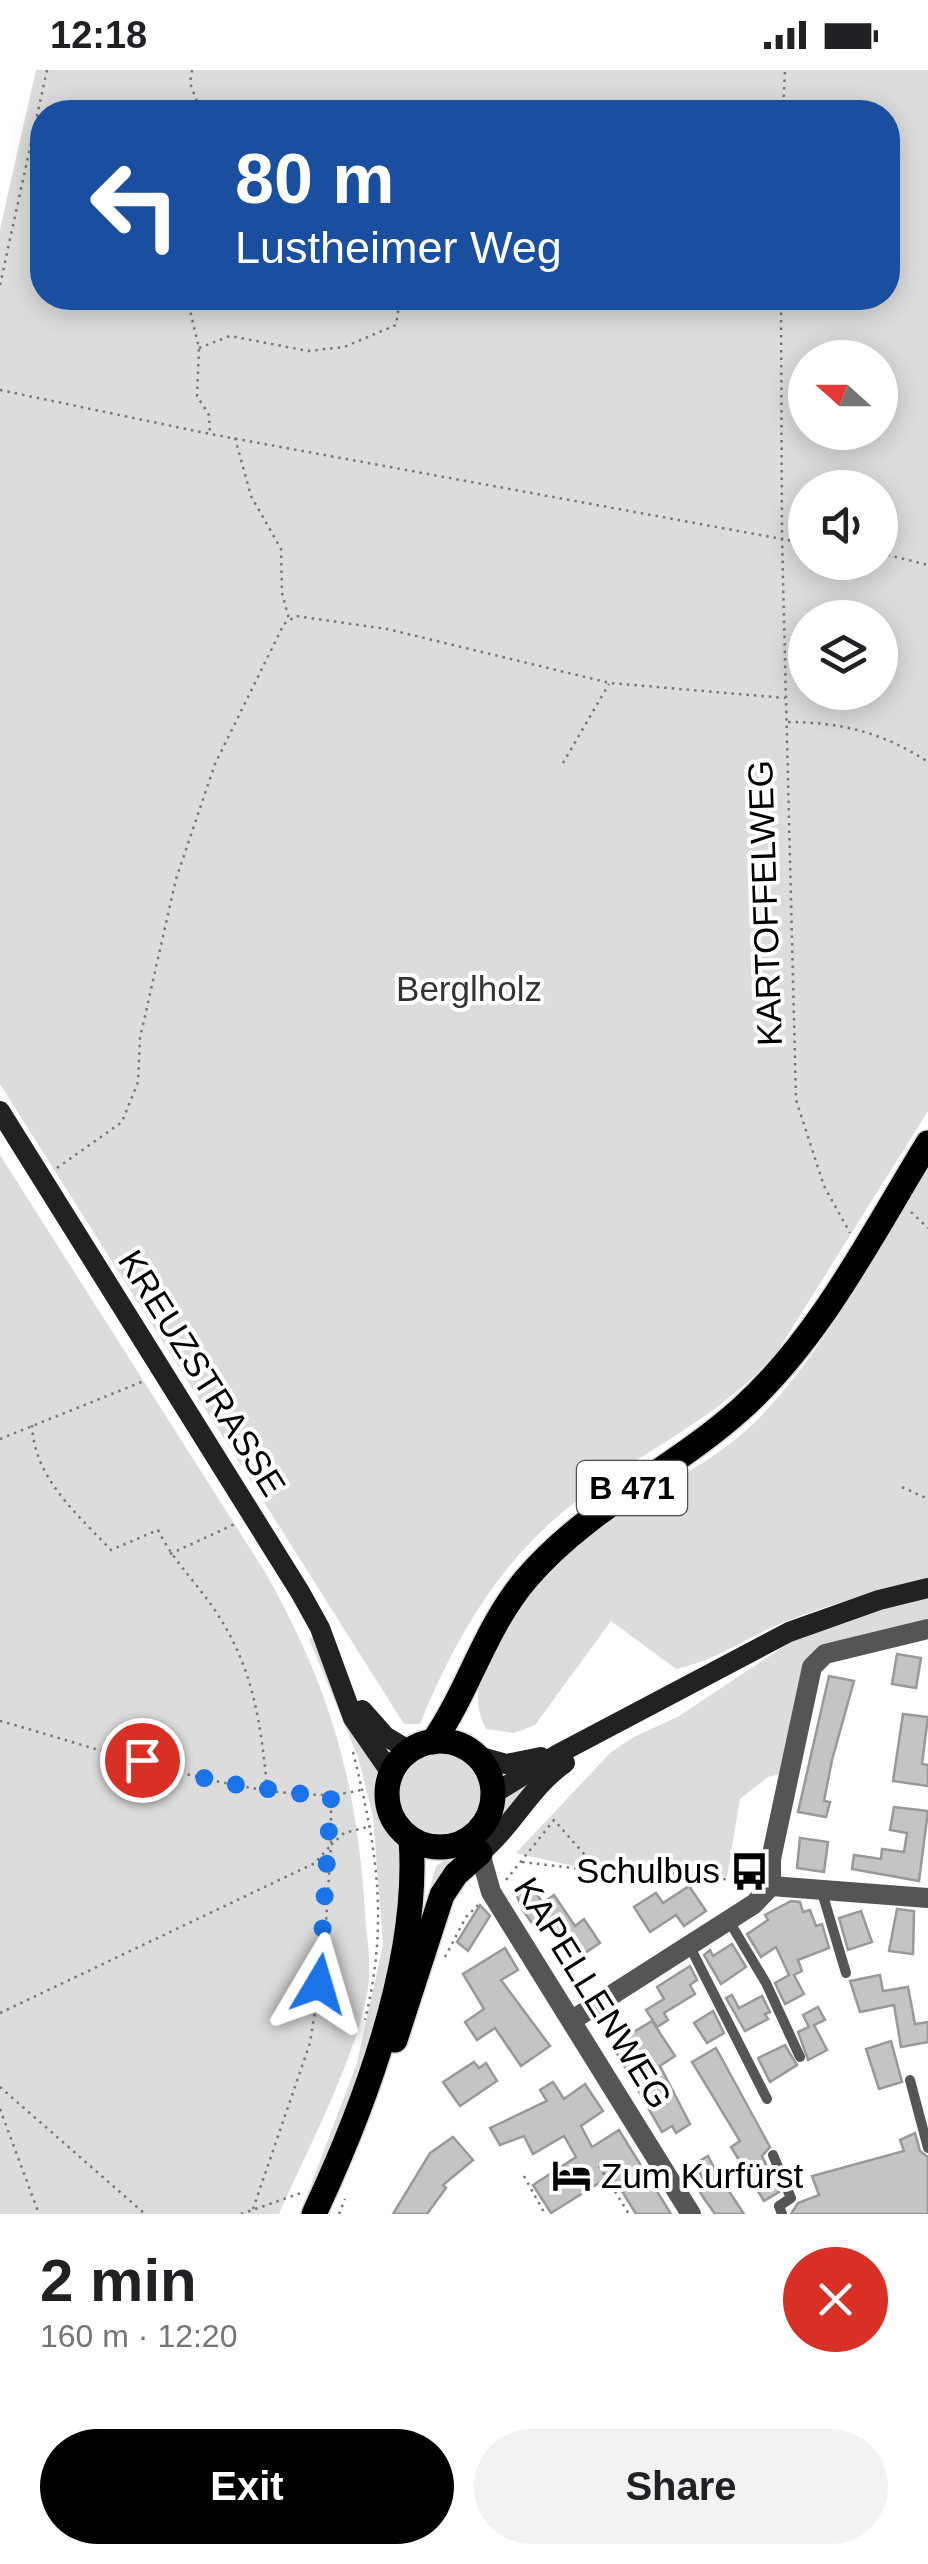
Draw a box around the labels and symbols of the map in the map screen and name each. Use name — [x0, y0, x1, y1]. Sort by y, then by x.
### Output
north arrow — [788, 340, 898, 450]
street label: KARTOFFELWEG — [740, 759, 789, 1047]
park label: Berglholz — [396, 969, 542, 1008]
street label: KREUZSTRASSE — [111, 1243, 294, 1503]
road number: B 471 — [577, 1461, 687, 1515]
pin — [100, 1718, 185, 1803]
bus stop icon: Schulbus — [729, 1850, 771, 1892]
place label: Schulbus — [576, 1851, 720, 1890]
street label: KAPELLENWEG — [507, 1870, 680, 2115]
position arrow — [267, 1932, 371, 2036]
hotel icon: Zum Kurfürst — [550, 2155, 592, 2197]
place label: Zum Kurfürst — [601, 2156, 804, 2195]

